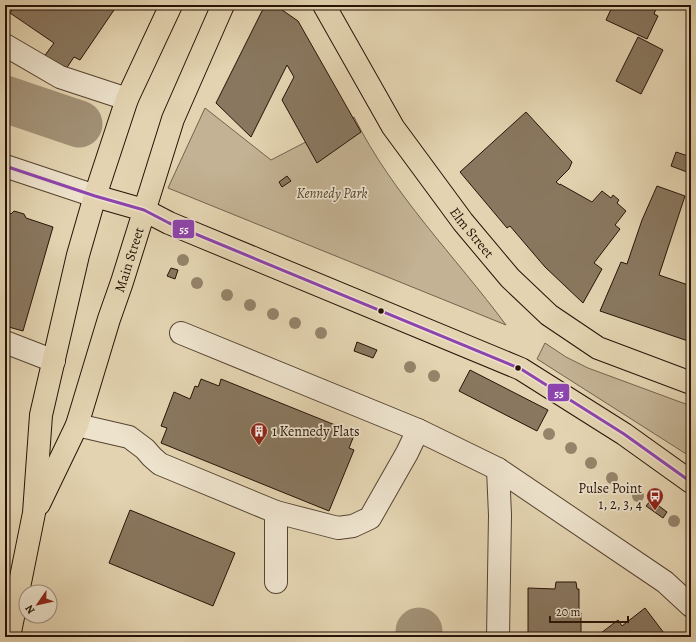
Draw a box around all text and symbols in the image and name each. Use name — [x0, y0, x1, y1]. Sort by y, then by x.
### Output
park label: Kennedy Park — [296, 184, 368, 203]
street label: Elm Street — [446, 203, 499, 262]
line badge: 55 — [172, 219, 195, 239]
text: 55 — [179, 222, 189, 237]
street label: Main Street — [110, 224, 148, 295]
unlabelled marker — [376, 306, 386, 316]
unlabelled marker — [513, 363, 523, 373]
line badge: 55 — [547, 383, 570, 402]
text: 55 — [554, 386, 564, 401]
building icon: 1 Kennedy Flats — [249, 421, 269, 446]
place label: 1 Kennedy Flats — [272, 422, 360, 441]
place label: Pulse Point 1, 2, 3, 4 — [578, 479, 642, 514]
bus stop icon: Pulse Point 1, 2, 3, 4 — [645, 486, 665, 511]
north arrow — [18, 584, 58, 624]
scale bar — [550, 598, 628, 624]
text: N — [22, 602, 39, 617]
text: 20 m — [556, 604, 580, 620]

